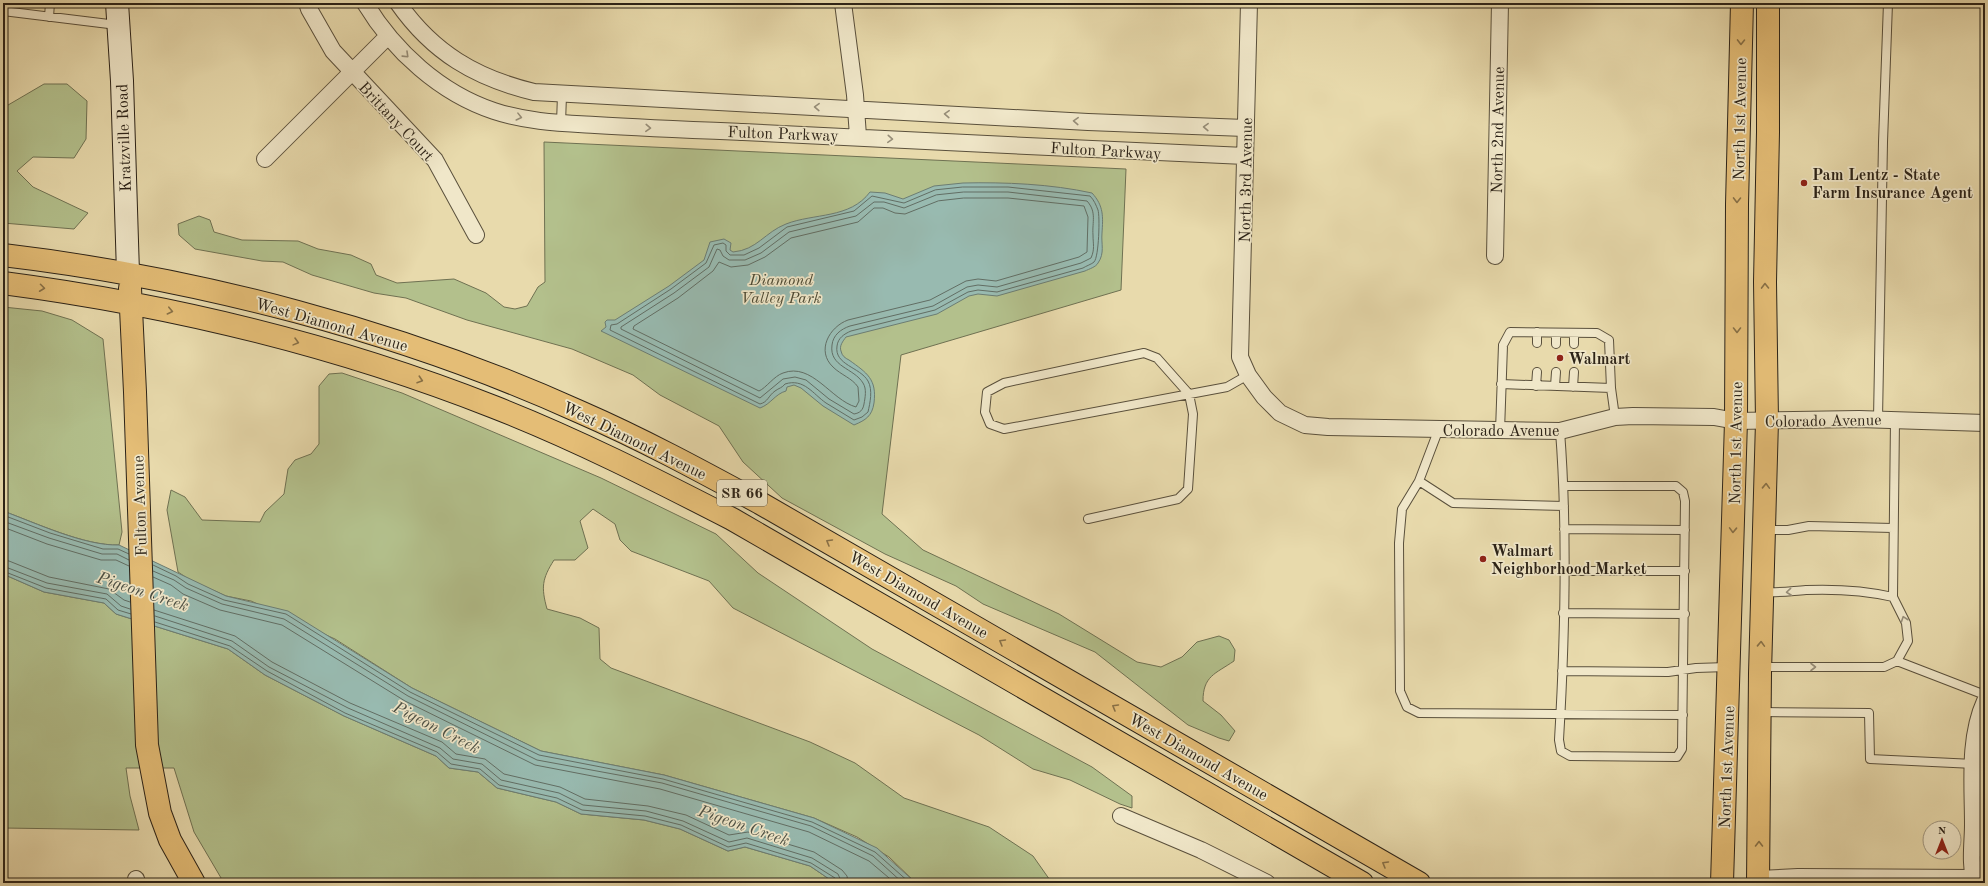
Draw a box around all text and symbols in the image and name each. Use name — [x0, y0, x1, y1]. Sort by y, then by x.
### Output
one-way arrow — [1737, 39, 1745, 45]
one-way arrow — [401, 51, 409, 58]
street label: North 1st Avenue — [1732, 58, 1750, 181]
street label: North 2nd Avenue — [1490, 66, 1508, 194]
street label: Brittany Court — [355, 80, 436, 165]
street label: Kratzville Road — [115, 84, 135, 192]
one-way arrow — [814, 103, 820, 111]
one-way arrow — [944, 110, 950, 118]
one-way arrow — [515, 113, 522, 121]
one-way arrow — [1073, 117, 1079, 126]
street label: North 3rd Avenue — [1238, 117, 1256, 243]
one-way arrow — [1203, 122, 1209, 131]
one-way arrow — [645, 123, 651, 132]
street label: Fulton Parkway — [727, 125, 839, 145]
one-way arrow — [887, 134, 893, 143]
street label: Fulton Parkway — [1050, 141, 1162, 163]
place label: Pam Lentz - State Farm Insurance Agent — [1812, 168, 1973, 202]
marker: Pam Lentz - State Farm Insurance Agent — [1799, 178, 1809, 188]
one-way arrow — [1733, 197, 1741, 203]
park label: Diamond Valley Park — [741, 273, 822, 307]
one-way arrow — [39, 283, 45, 292]
one-way arrow — [1761, 283, 1769, 289]
street label: West Diamond Avenue — [254, 297, 409, 355]
one-way arrow — [166, 306, 173, 314]
one-way arrow — [1733, 327, 1741, 333]
one-way arrow — [292, 337, 299, 346]
place label: Walmart — [1568, 352, 1631, 368]
marker: Walmart — [1555, 353, 1565, 363]
one-way arrow — [416, 375, 423, 384]
street label: North 1st Avenue — [1728, 382, 1746, 505]
street label: West Diamond Avenue — [560, 400, 708, 484]
street label: Colorado Avenue — [1764, 413, 1882, 431]
street label: Colorado Avenue — [1443, 424, 1559, 440]
street label: Fulton Avenue — [131, 455, 151, 557]
road number: SR 66 — [717, 480, 767, 506]
one-way arrow — [1761, 483, 1770, 489]
one-way arrow — [1729, 527, 1737, 533]
one-way arrow — [826, 540, 833, 547]
place label: Walmart Neighborhood Market — [1491, 544, 1647, 578]
street label: West Diamond Avenue — [846, 549, 990, 642]
marker: Walmart Neighborhood Market — [1478, 554, 1488, 564]
water label: Pigeon Creek — [94, 569, 190, 615]
one-way arrow — [1786, 587, 1792, 596]
one-way arrow — [1900, 616, 1909, 623]
one-way arrow — [999, 640, 1006, 647]
one-way arrow — [1757, 641, 1765, 647]
one-way arrow — [1810, 663, 1816, 671]
water label: Pigeon Creek — [389, 699, 483, 758]
one-way arrow — [1112, 705, 1119, 712]
street label: North 1st Avenue — [1718, 705, 1738, 829]
street label: West Diamond Avenue — [1126, 711, 1270, 804]
water label: Pigeon Creek — [695, 803, 791, 850]
north arrow — [1922, 820, 1962, 860]
text: N — [1938, 826, 1947, 837]
one-way arrow — [1755, 841, 1763, 847]
one-way arrow — [1382, 861, 1389, 868]

